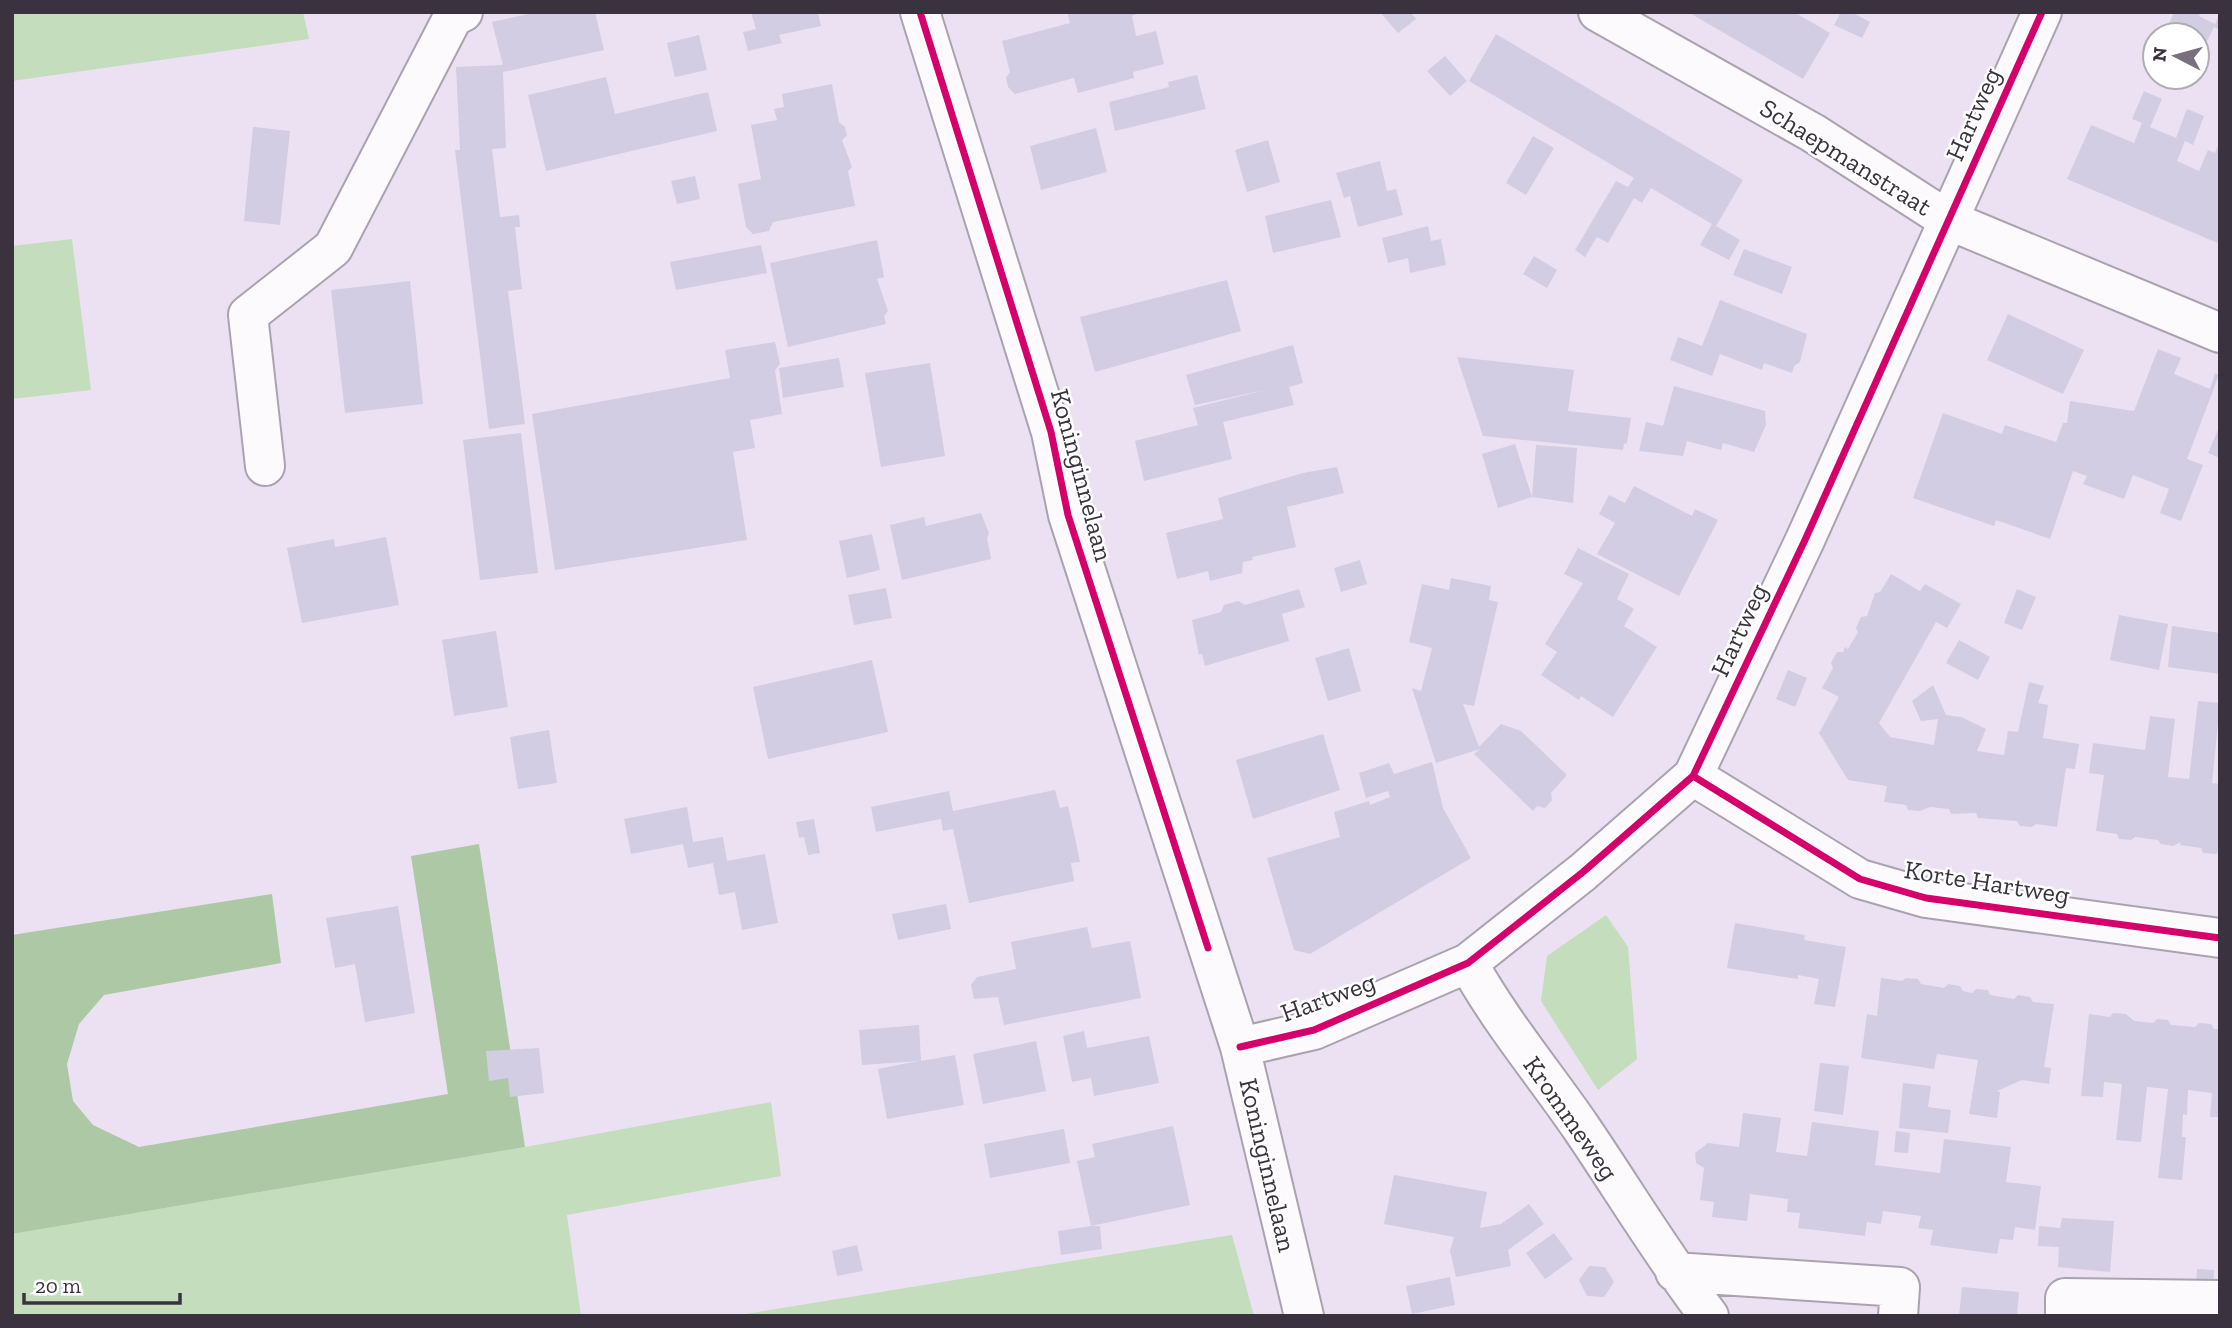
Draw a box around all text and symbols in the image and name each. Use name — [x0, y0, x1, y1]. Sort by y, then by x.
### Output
north arrow — [2141, 21, 2211, 91]
text: N — [2147, 46, 2172, 63]
street label: Hartweg — [1938, 62, 2008, 166]
street label: Schaepmanstraat — [1754, 91, 1938, 223]
street label: Koninginnelaan — [1044, 385, 1120, 565]
street label: Hartweg — [1704, 579, 1774, 681]
street label: Korte Hartweg — [1902, 853, 2072, 911]
street label: Hartweg — [1276, 965, 1380, 1029]
street label: Krommeweg — [1517, 1050, 1625, 1186]
street label: Koninginnelaan — [1232, 1075, 1304, 1255]
scale bar — [24, 1262, 180, 1306]
text: 20 m — [35, 1273, 81, 1298]

